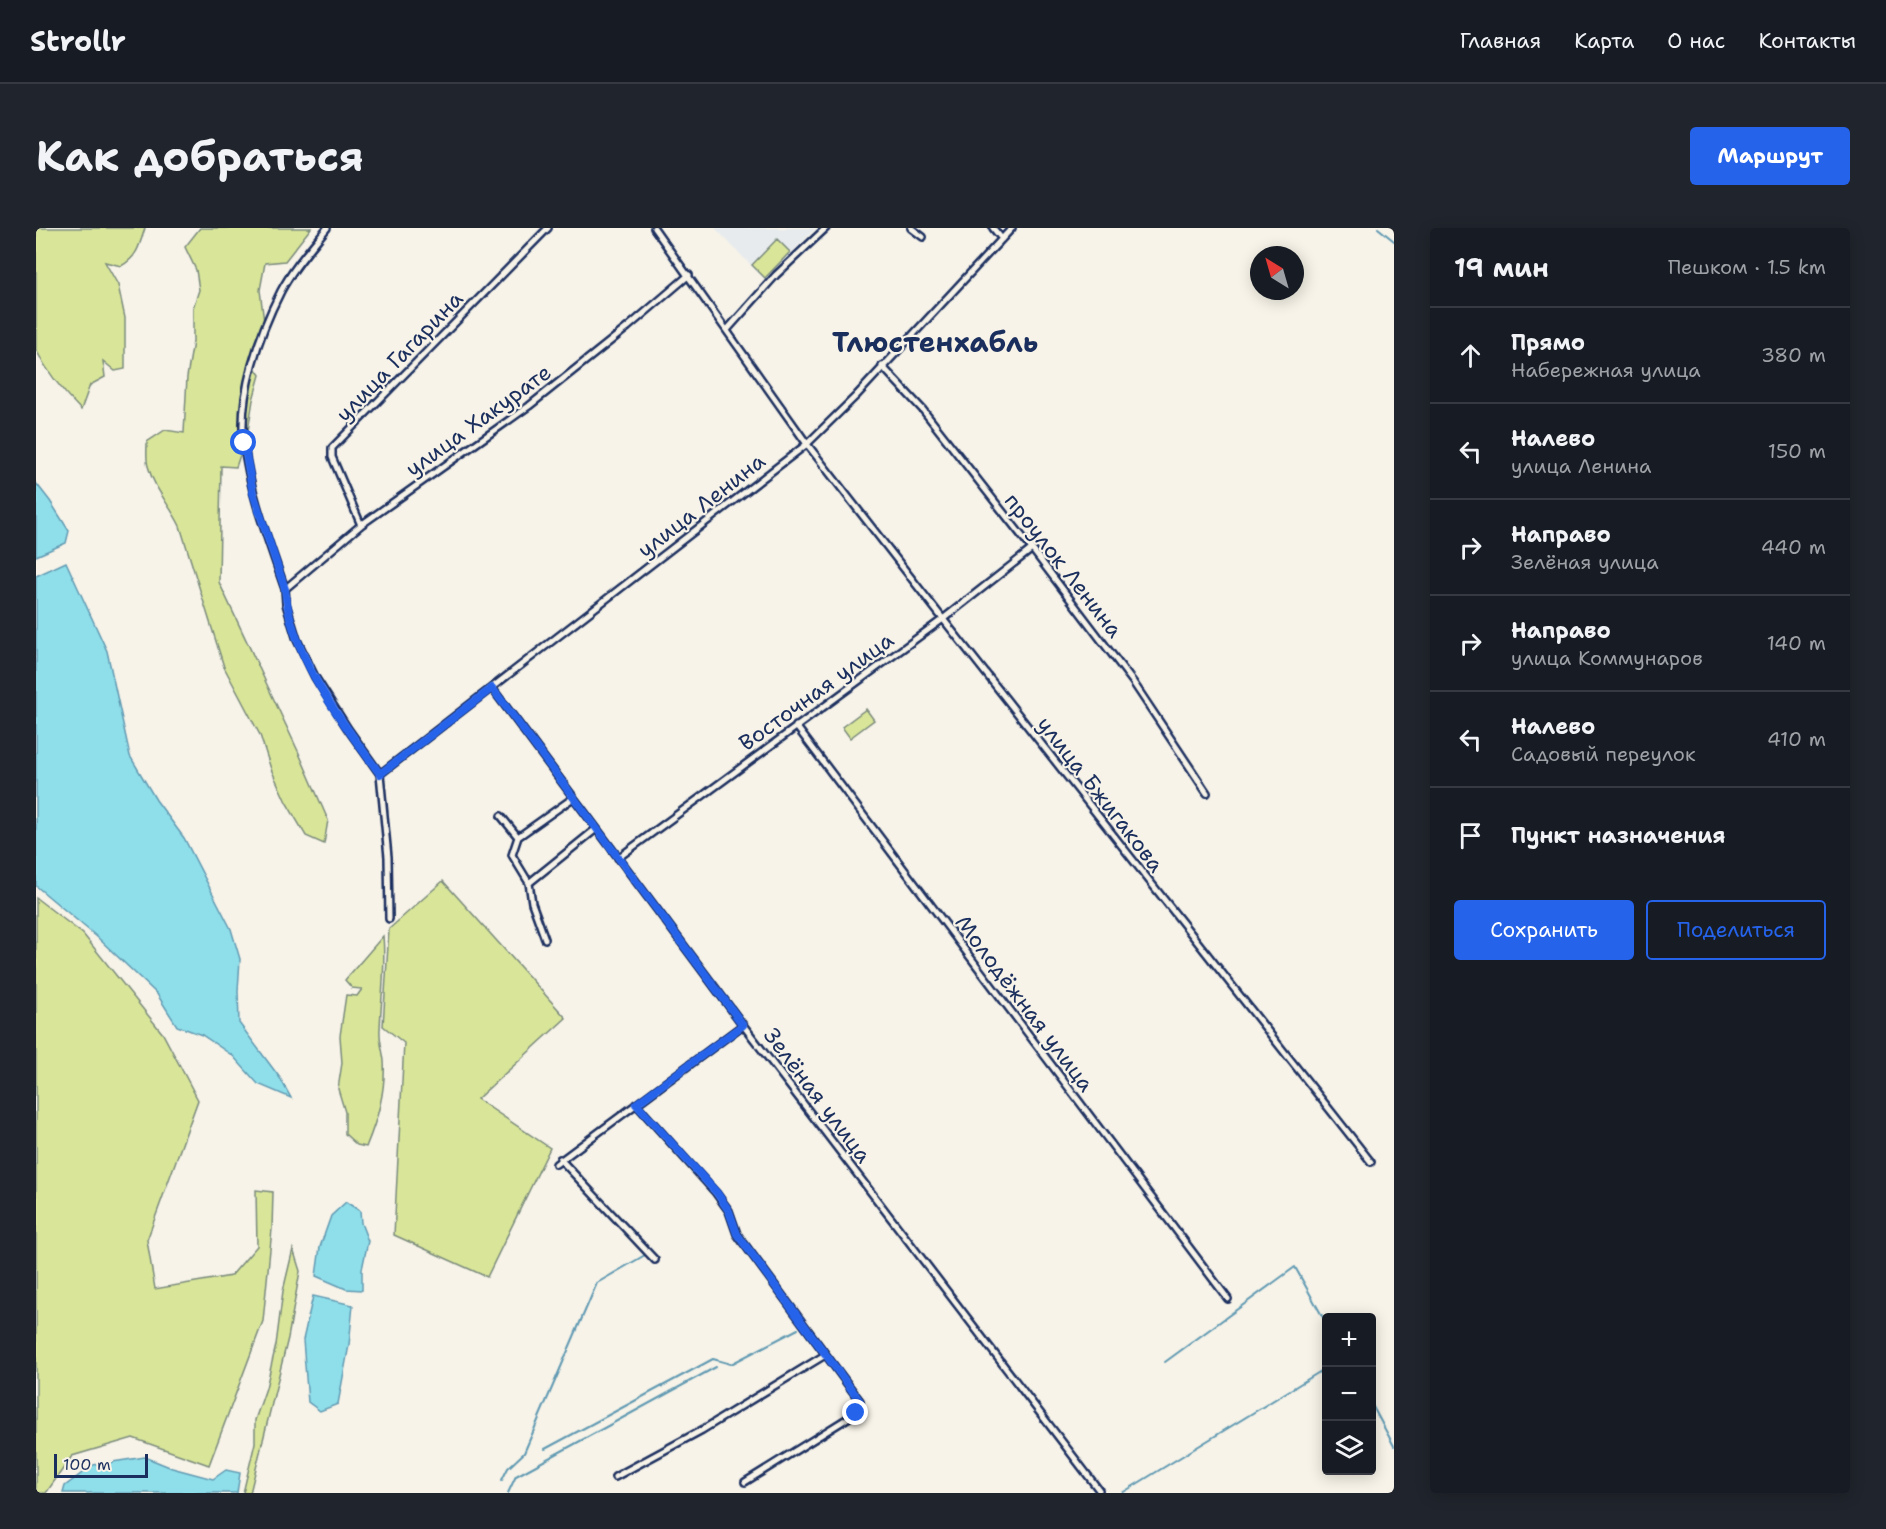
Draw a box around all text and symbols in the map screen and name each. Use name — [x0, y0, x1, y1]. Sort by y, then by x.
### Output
text: Strollr — [30, 22, 126, 60]
text: Главная — [1460, 27, 1541, 55]
text: Карта — [1574, 27, 1634, 55]
text: О нас — [1667, 27, 1725, 55]
text: Контакты — [1758, 27, 1856, 55]
button: Маршрут — [1690, 127, 1850, 185]
text: Как добраться — [36, 128, 364, 184]
north arrow — [1250, 246, 1304, 300]
text: 19 мин — [1454, 250, 1549, 285]
text: Пешком · 1.5 km — [1668, 254, 1826, 280]
street label: улица Гагарина — [329, 284, 469, 428]
district label: Тлюстенхабль — [832, 323, 1038, 361]
text: Прямо — [1511, 328, 1585, 357]
icon: ahead — [1454, 339, 1487, 372]
text: 380 m — [1761, 342, 1826, 368]
text: Набережная улица — [1511, 357, 1701, 383]
street label: улица Хакурате — [400, 358, 557, 483]
text: Налево — [1511, 424, 1595, 453]
route start — [230, 429, 256, 455]
icon: left — [1454, 435, 1487, 468]
text: 150 m — [1768, 438, 1826, 464]
street label: улица Ленина — [632, 446, 771, 564]
text: улица Ленина — [1511, 453, 1651, 479]
street label: проулок Ленина — [998, 487, 1129, 644]
text: Направо — [1511, 520, 1611, 549]
icon: right — [1454, 531, 1487, 564]
text: 440 m — [1761, 534, 1826, 560]
text: Зелёная улица — [1511, 549, 1659, 575]
text: Направо — [1511, 616, 1611, 645]
street label: Восточная улица — [733, 625, 900, 757]
icon: right — [1454, 627, 1487, 660]
text: 140 m — [1767, 630, 1826, 656]
text: улица Коммунаров — [1511, 645, 1703, 671]
street label: улица Бжигакова — [1031, 710, 1171, 878]
text: Налево — [1511, 712, 1595, 741]
icon: left — [1454, 723, 1487, 756]
text: 410 m — [1767, 726, 1826, 752]
text: Садовый переулок — [1511, 741, 1696, 767]
icon: arrive — [1454, 819, 1487, 852]
text: Пункт назначения — [1511, 821, 1725, 850]
button: Сохранить — [1454, 900, 1634, 960]
button: Поделиться — [1646, 900, 1826, 960]
street label: Молодёжная улица — [949, 909, 1101, 1098]
street label: Зелёная улица — [757, 1022, 878, 1169]
map controls — [1322, 1313, 1376, 1475]
button: + — [1322, 1313, 1376, 1367]
button: − — [1322, 1367, 1376, 1421]
route end — [842, 1399, 868, 1425]
button: layers — [1322, 1421, 1376, 1475]
scale bar — [54, 1451, 148, 1478]
text: 100 m — [63, 1454, 111, 1475]

